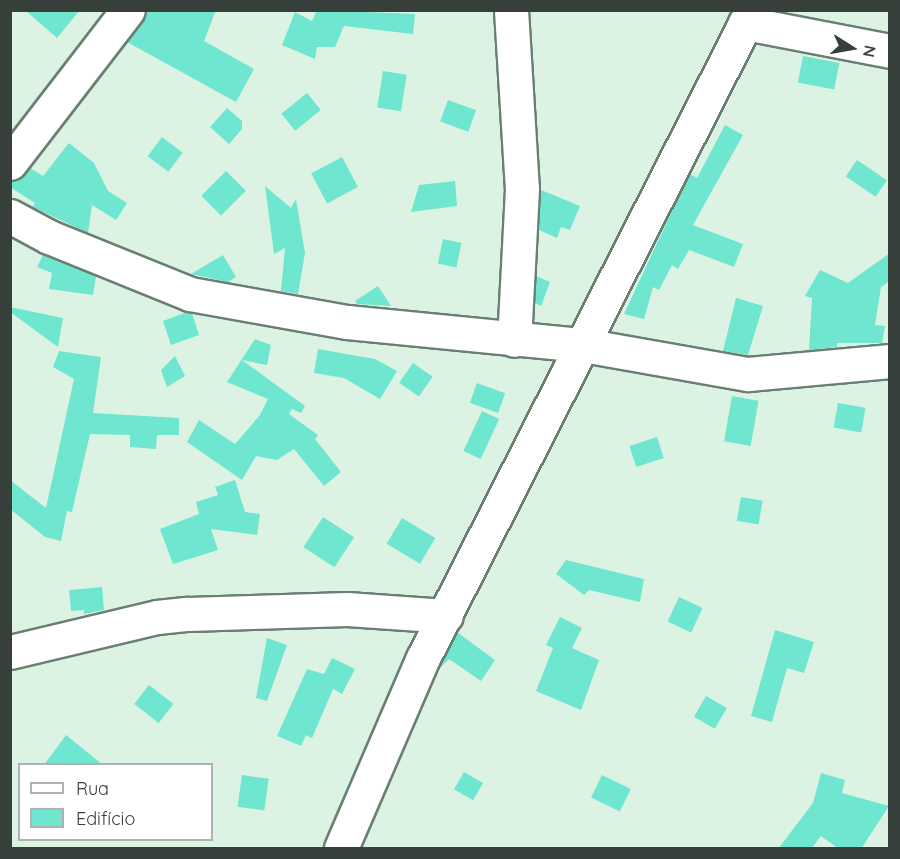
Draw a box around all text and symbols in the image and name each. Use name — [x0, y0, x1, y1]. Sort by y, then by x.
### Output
north arrow — [822, 18, 882, 78]
text: N — [859, 44, 881, 59]
legend — [18, 763, 213, 841]
text: Rua — [76, 777, 109, 800]
text: Edifício — [76, 807, 135, 830]

